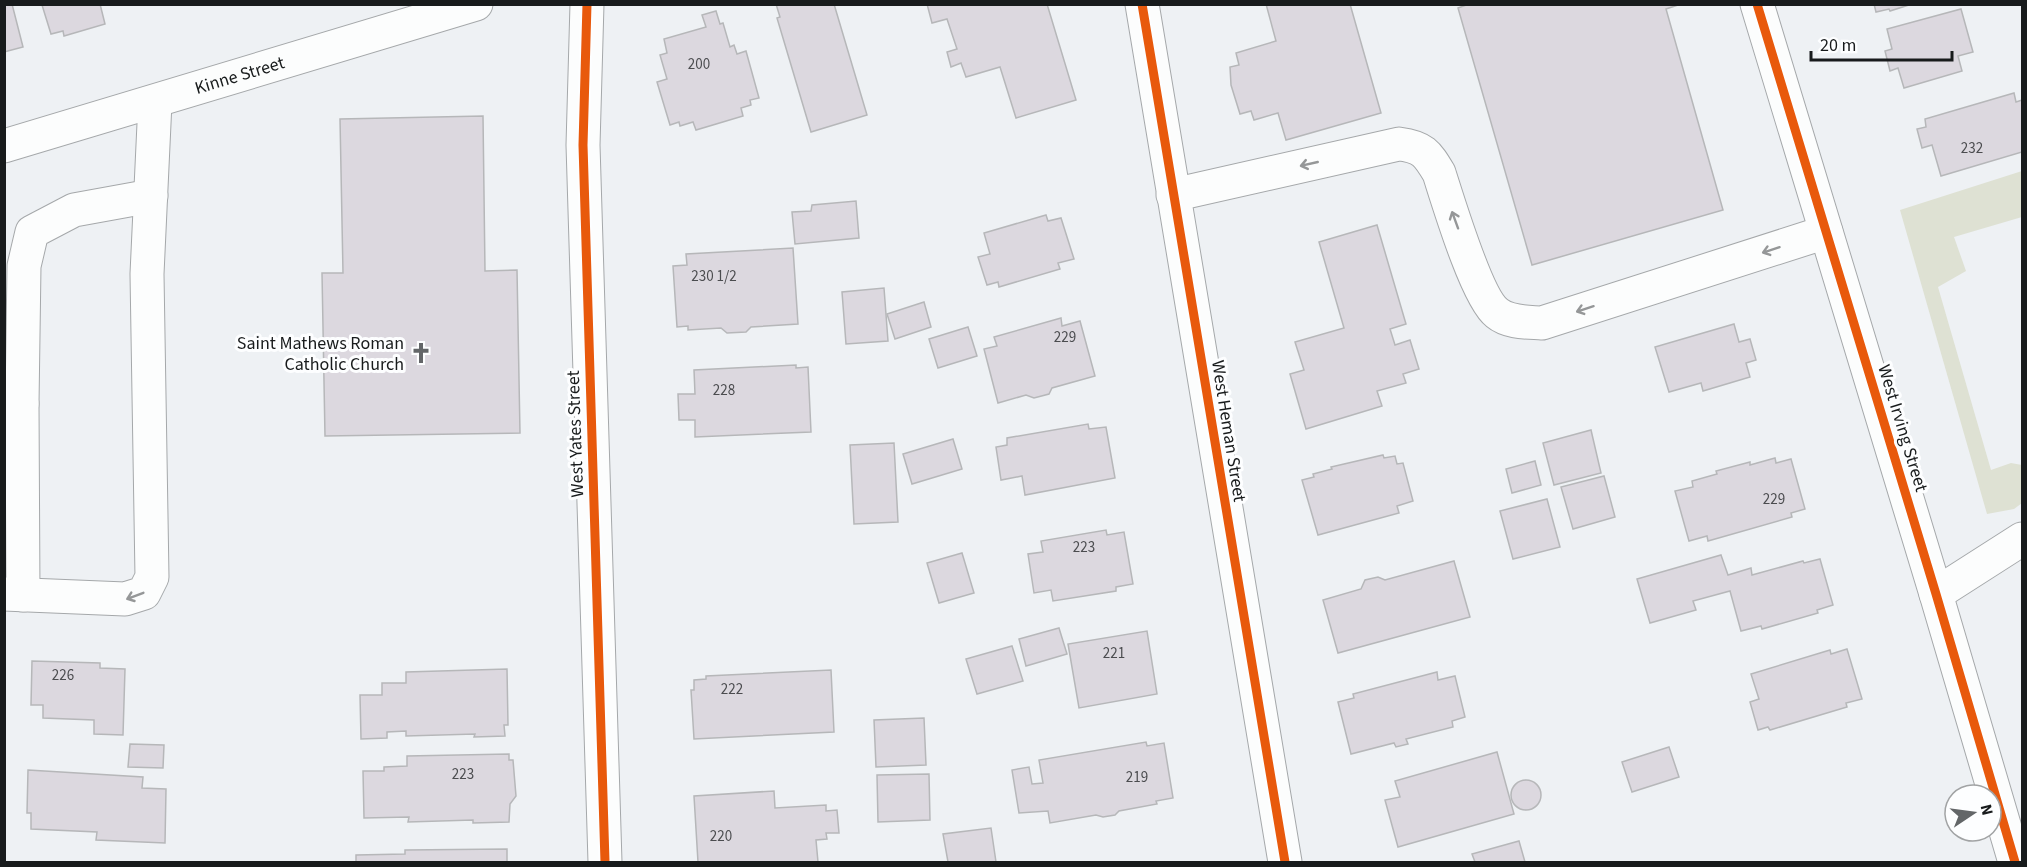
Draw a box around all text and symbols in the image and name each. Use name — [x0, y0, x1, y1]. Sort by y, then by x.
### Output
scale bar — [1811, 24, 1952, 62]
text: 20 m — [1820, 33, 1856, 58]
street label: Kinne Street — [192, 50, 287, 101]
house number: 200 — [688, 54, 710, 75]
house number: 232 — [1961, 138, 1983, 159]
one-way arrow — [1300, 159, 1319, 171]
one-way arrow — [1448, 211, 1459, 230]
one-way arrow — [1762, 245, 1781, 256]
house number: 230 1/2 — [691, 266, 737, 287]
one-way arrow — [1576, 304, 1595, 315]
house number: 229 — [1054, 327, 1076, 348]
place label: Saint Mathews Roman Catholic Church — [237, 331, 404, 377]
church icon: Saint Mathews Roman Catholic Church — [409, 341, 433, 365]
street label: West Heman Street — [1205, 358, 1252, 504]
street label: West Irving Street — [1871, 361, 1934, 495]
street label: West Yates Street — [561, 370, 590, 498]
house number: 228 — [713, 380, 735, 401]
house number: 229 — [1763, 489, 1785, 510]
house number: 223 — [1073, 537, 1095, 558]
one-way arrow — [126, 591, 145, 602]
house number: 221 — [1103, 643, 1125, 664]
house number: 226 — [52, 665, 74, 686]
house number: 222 — [721, 679, 743, 700]
house number: 223 — [452, 764, 474, 785]
house number: 219 — [1126, 767, 1148, 788]
north arrow — [1943, 783, 2003, 843]
text: N — [1975, 802, 1999, 818]
house number: 220 — [710, 826, 732, 847]

